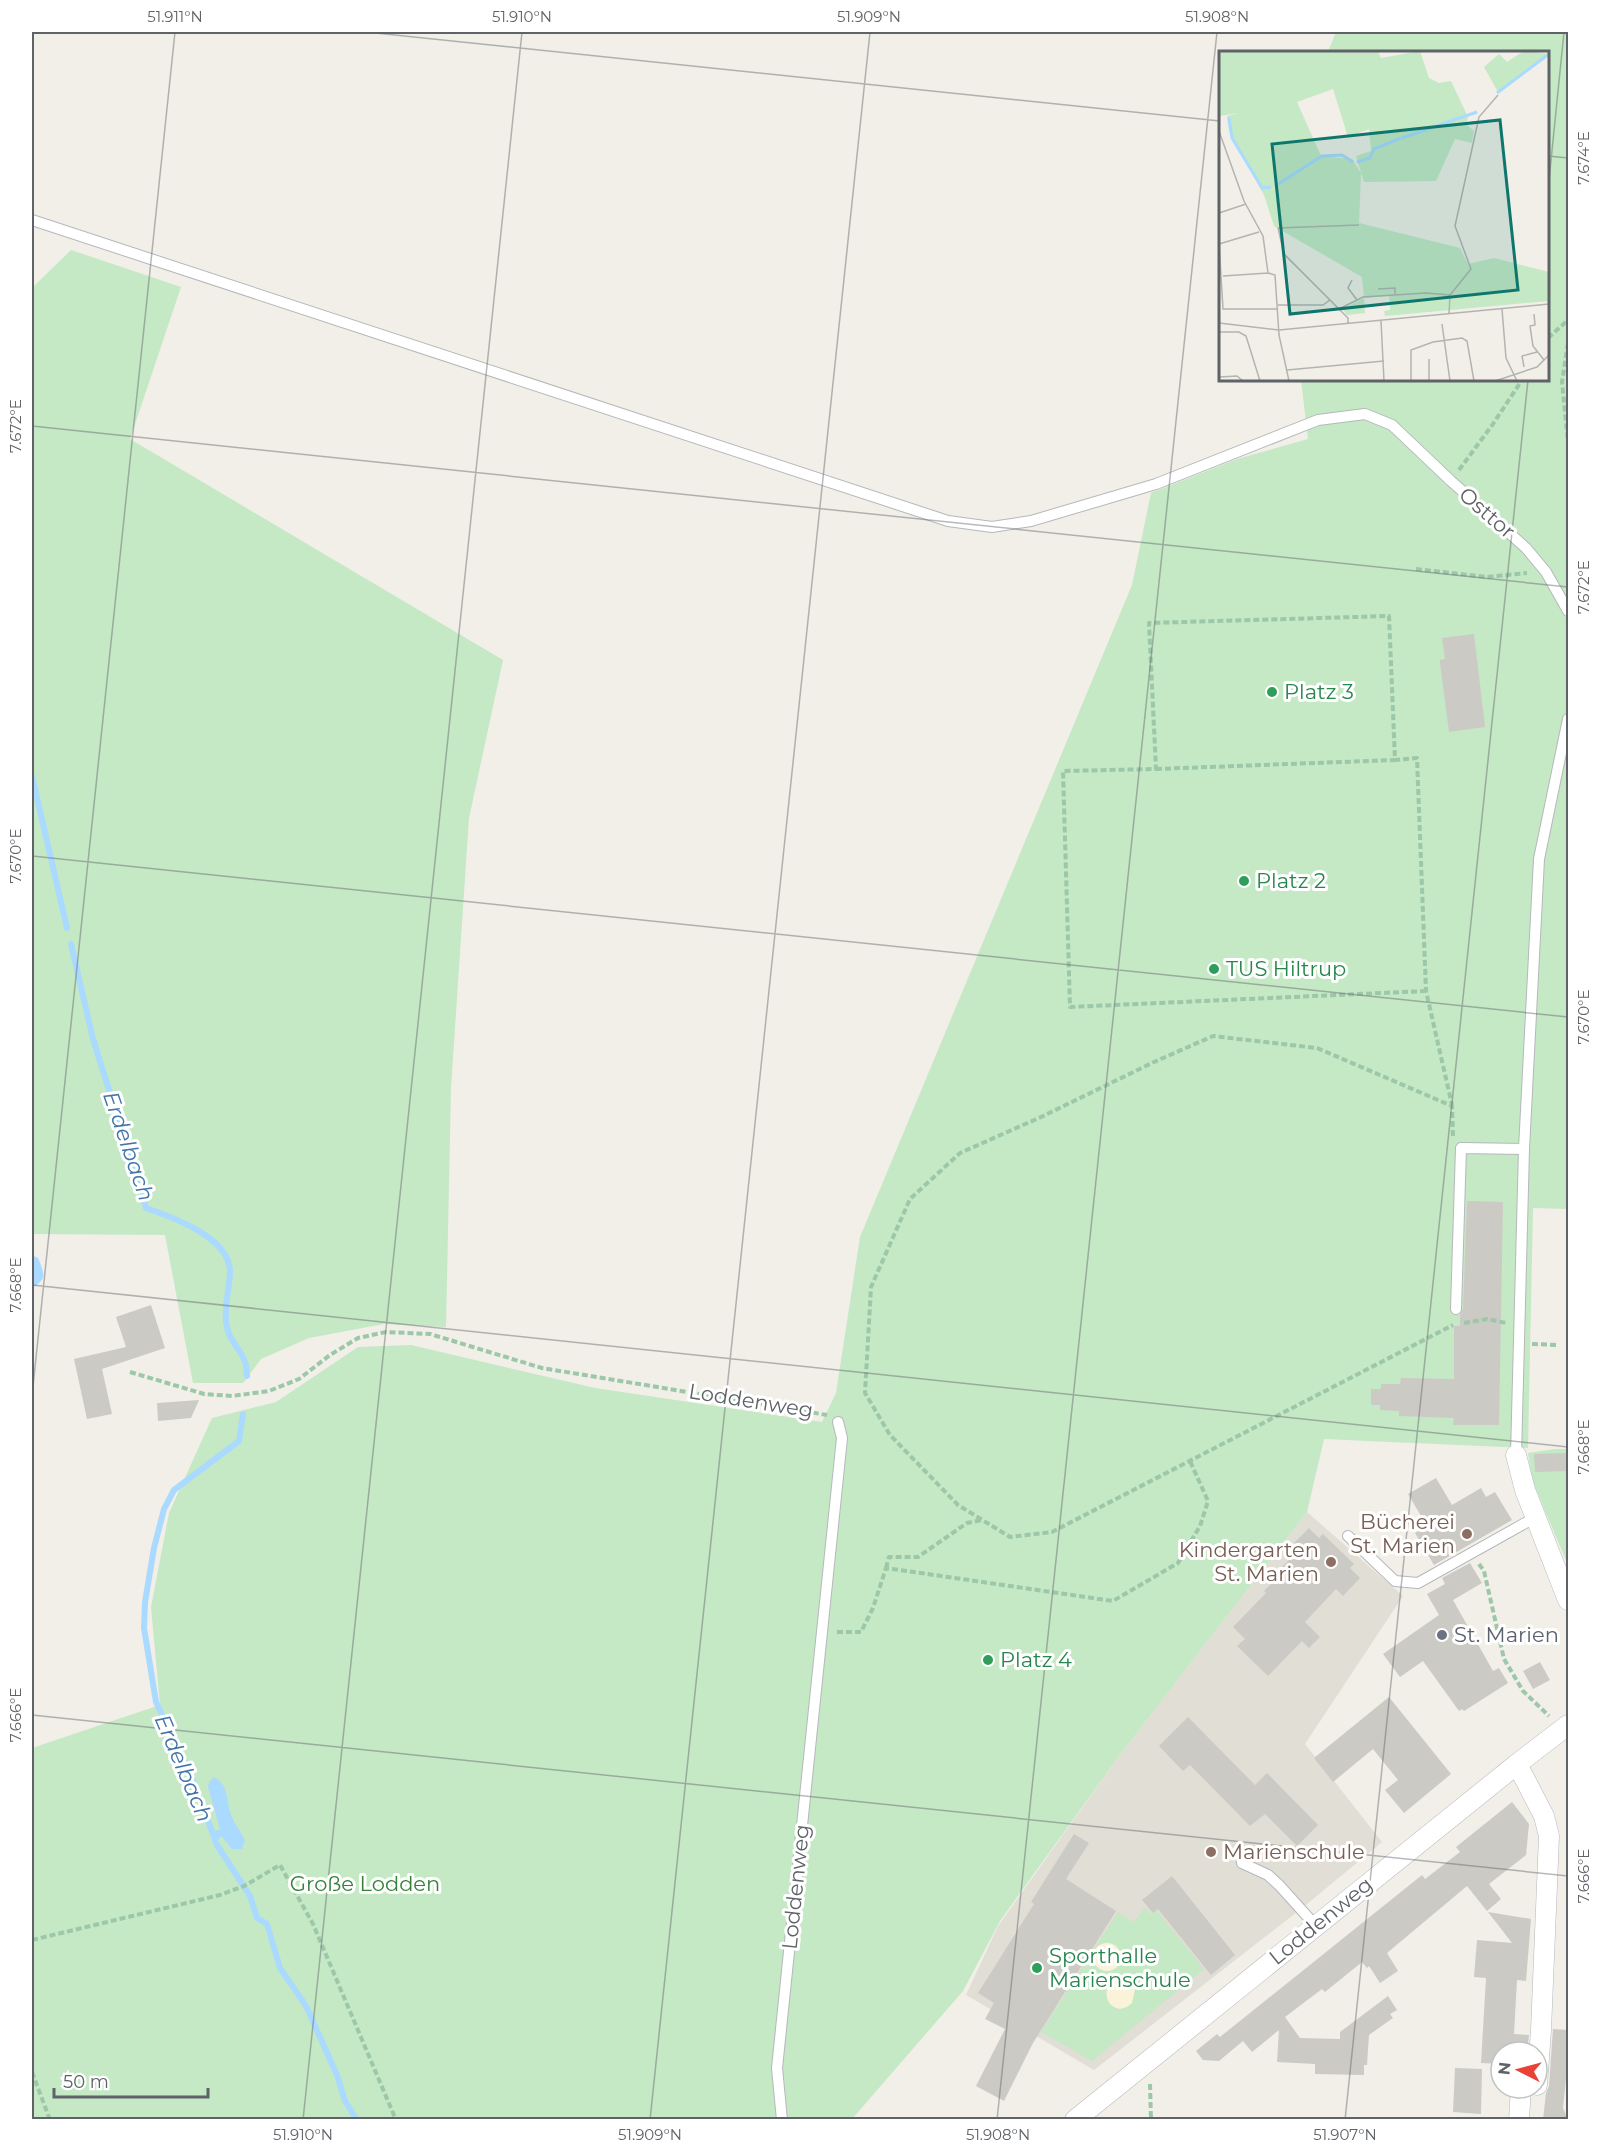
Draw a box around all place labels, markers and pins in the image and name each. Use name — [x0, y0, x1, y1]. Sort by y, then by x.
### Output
place label: Platz 3 — [1284, 679, 1354, 704]
marker: Platz 3 — [1265, 685, 1279, 699]
place label: Platz 2 — [1256, 868, 1326, 893]
marker: Platz 2 — [1237, 874, 1251, 888]
place label: TUS Hiltrup — [1226, 956, 1346, 981]
marker: TUS Hiltrup — [1207, 962, 1221, 976]
place label: Bücherei St. Marien — [1350, 1509, 1455, 1558]
marker: Bücherei St. Marien — [1460, 1527, 1474, 1541]
place label: Kindergarten St. Marien — [1179, 1537, 1319, 1586]
marker: Kindergarten St. Marien — [1324, 1555, 1338, 1569]
place label: St. Marien — [1454, 1622, 1559, 1647]
marker: St. Marien — [1435, 1628, 1449, 1642]
place label: Platz 4 — [1000, 1647, 1072, 1672]
marker: Platz 4 — [981, 1653, 995, 1667]
place label: Marienschule — [1223, 1839, 1365, 1864]
marker: Marienschule — [1204, 1845, 1218, 1859]
place label: Sporthalle Marienschule — [1049, 1943, 1191, 1992]
marker: Sporthalle Marienschule — [1030, 1961, 1044, 1975]

